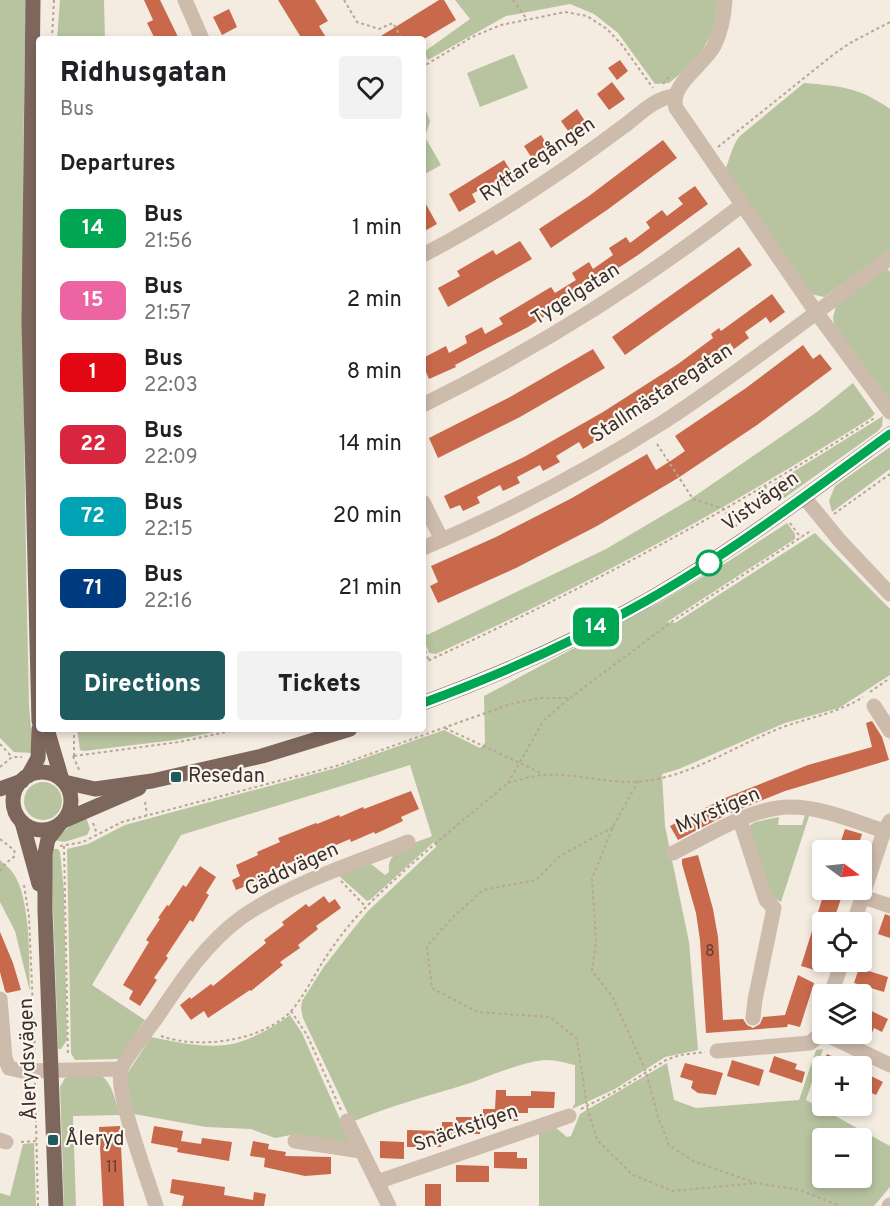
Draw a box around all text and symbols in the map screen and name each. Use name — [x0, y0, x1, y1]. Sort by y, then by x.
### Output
text: Ridhusgatan — [60, 56, 227, 92]
button: heart — [339, 56, 402, 119]
text: Bus — [60, 97, 94, 123]
street label: Ryttaregången — [475, 112, 601, 208]
text: Departures — [60, 151, 176, 178]
text: Bus — [144, 202, 183, 229]
text: 14 — [82, 215, 104, 242]
text: 1 min — [352, 215, 402, 242]
text: 21:56 — [144, 229, 193, 255]
street label: Tygelgatan — [527, 258, 625, 332]
text: Bus — [144, 274, 183, 301]
text: 15 — [82, 287, 104, 314]
text: 2 min — [347, 287, 402, 314]
text: 21:57 — [144, 301, 191, 327]
street label: Stallmästaregatan — [586, 338, 738, 450]
text: Bus — [144, 346, 183, 373]
text: 1 — [89, 359, 97, 386]
text: 8 min — [347, 359, 402, 386]
text: 22:03 — [144, 373, 198, 399]
text: Bus — [144, 418, 183, 445]
text: 22 — [80, 431, 106, 458]
text: 14 min — [339, 431, 402, 458]
text: 22:09 — [144, 445, 198, 471]
street label: Vistvägen — [717, 466, 805, 538]
text: Bus — [144, 490, 183, 517]
text: 72 — [81, 503, 105, 530]
text: 20 min — [333, 503, 402, 530]
text: 22:15 — [144, 517, 193, 543]
unlabelled marker — [696, 550, 722, 576]
text: Bus — [144, 562, 183, 589]
text: 71 — [83, 575, 103, 602]
text: 21 min — [339, 575, 402, 602]
text: 22:16 — [144, 589, 192, 615]
line badge: 14 — [569, 608, 623, 646]
text: 14 — [585, 614, 607, 641]
button: Directions — [60, 651, 225, 720]
button: Tickets — [237, 651, 402, 720]
place label: Resedan — [188, 764, 265, 790]
marker: Resedan — [169, 770, 183, 784]
street label: Myrstigen — [672, 782, 764, 840]
street label: Gäddvägen — [241, 837, 343, 903]
north arrow — [812, 840, 872, 900]
map controls — [812, 840, 872, 1188]
button: locate — [812, 912, 872, 972]
house number: 8 — [705, 942, 715, 962]
button: layers — [812, 984, 872, 1044]
street label: Ålerydsvägen — [13, 997, 44, 1121]
button: + — [812, 1056, 872, 1116]
street label: Snäckstigen — [410, 1099, 522, 1159]
place label: Åleryd — [65, 1126, 124, 1153]
button: − — [812, 1128, 872, 1188]
marker: Åleryd — [46, 1133, 60, 1147]
house number: 11 — [106, 1158, 118, 1178]

